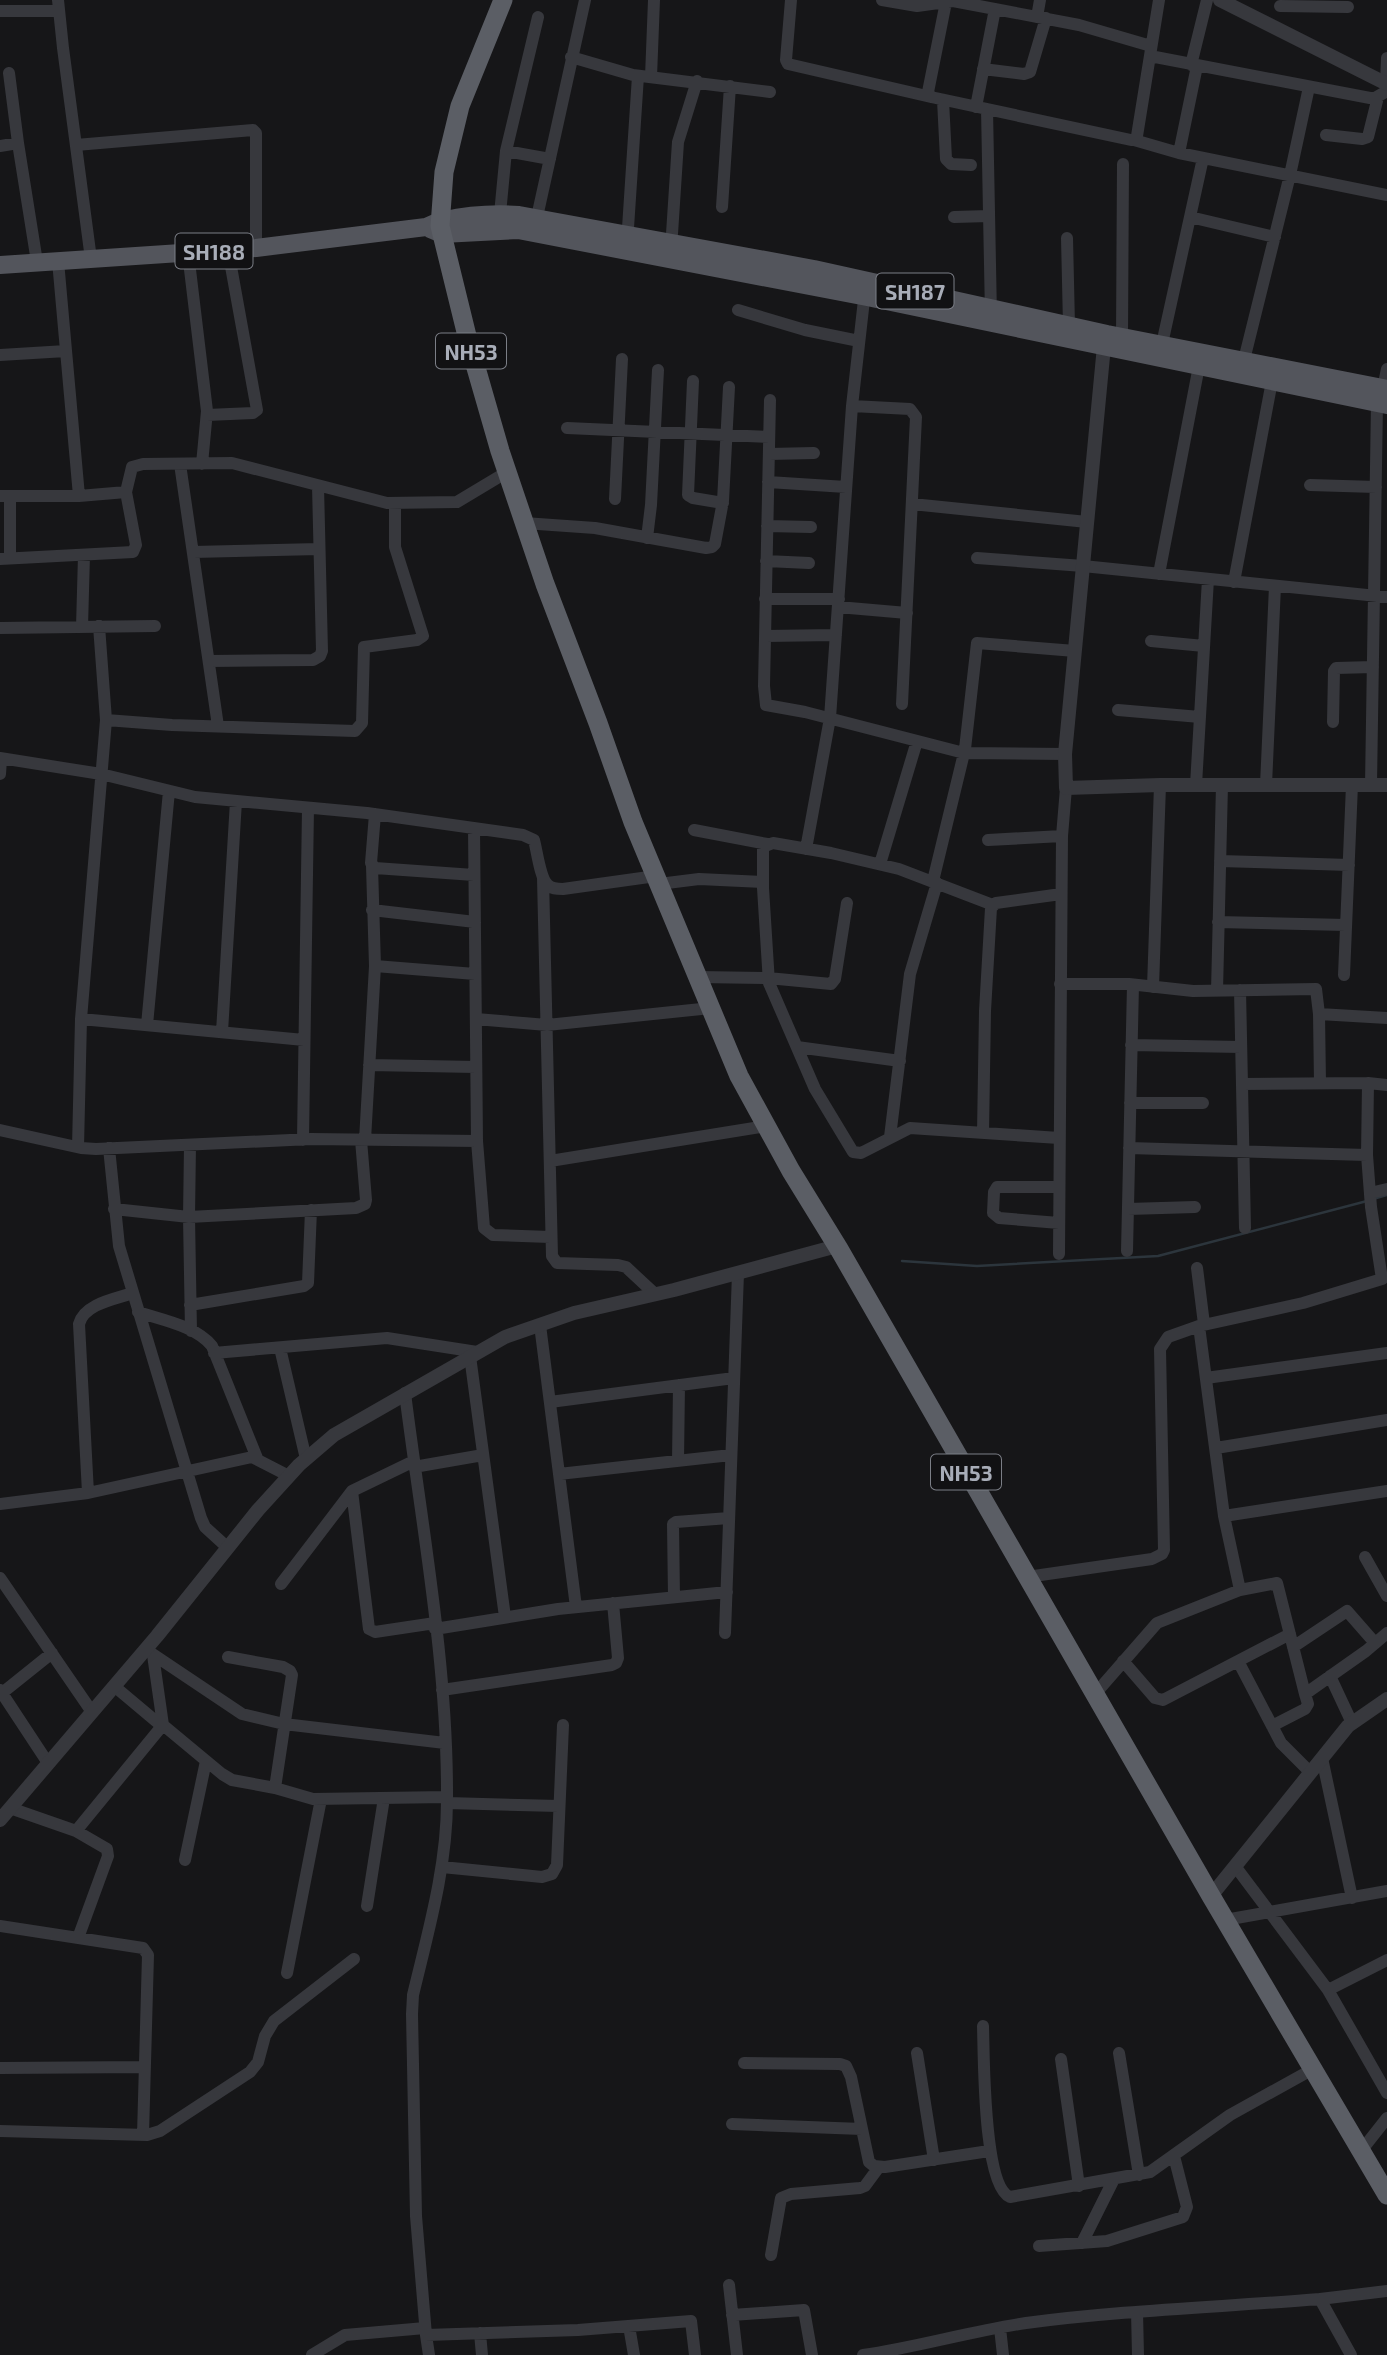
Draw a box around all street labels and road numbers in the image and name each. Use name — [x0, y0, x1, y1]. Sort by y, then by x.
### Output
road number: SH188 — [176, 233, 252, 268]
road number: SH187 — [876, 274, 954, 308]
road number: NH53 — [436, 334, 506, 368]
road number: NH53 — [931, 1454, 1001, 1490]

